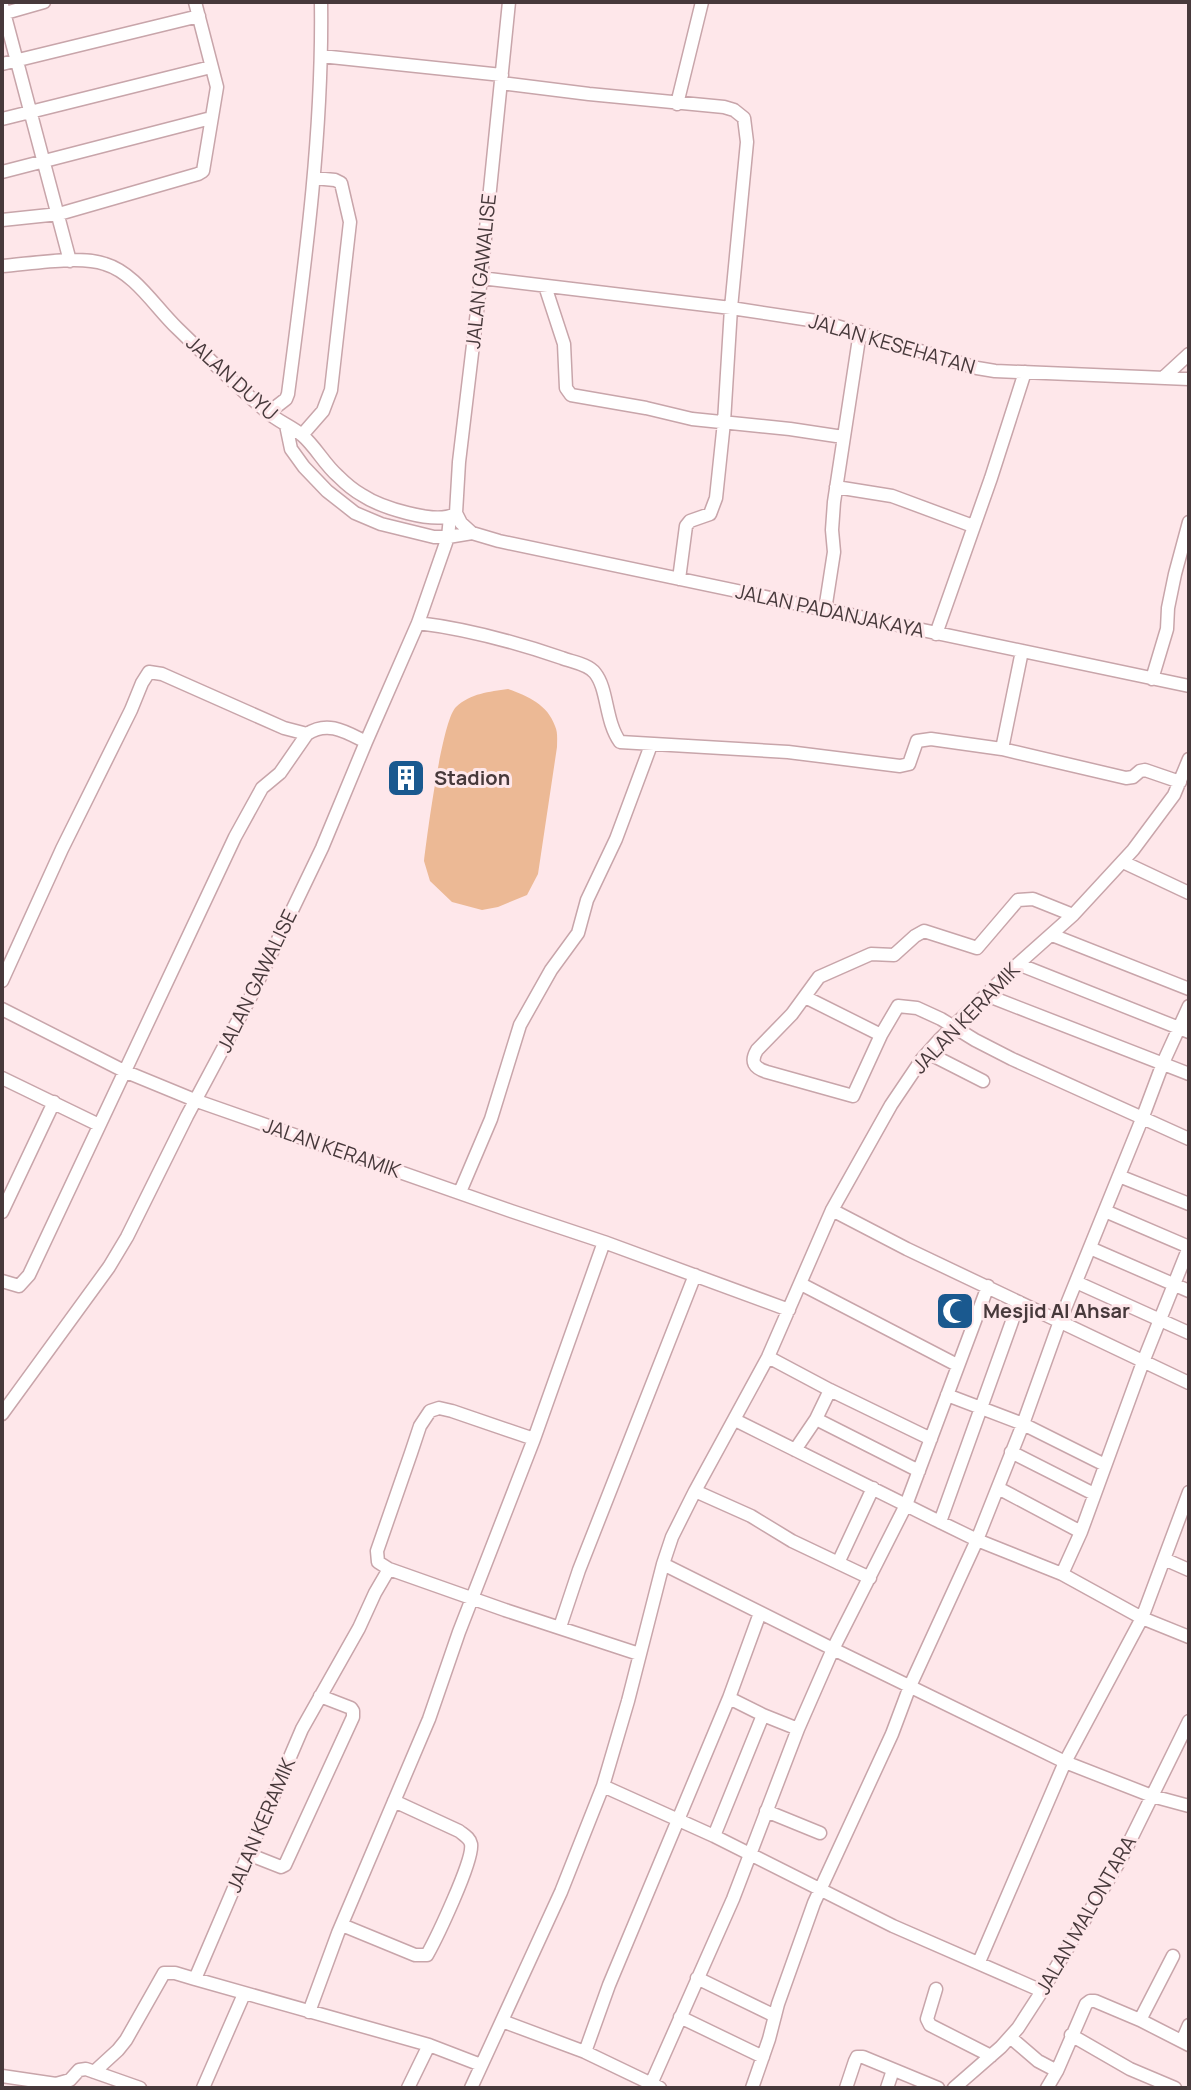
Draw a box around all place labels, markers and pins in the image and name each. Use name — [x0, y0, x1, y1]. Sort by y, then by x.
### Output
building icon: Stadion — [385, 757, 427, 799]
place label: Stadion — [434, 764, 510, 791]
mosque icon: Mesjid Al Ahsar — [934, 1290, 976, 1332]
place label: Mesjid Al Ahsar — [983, 1297, 1130, 1324]

